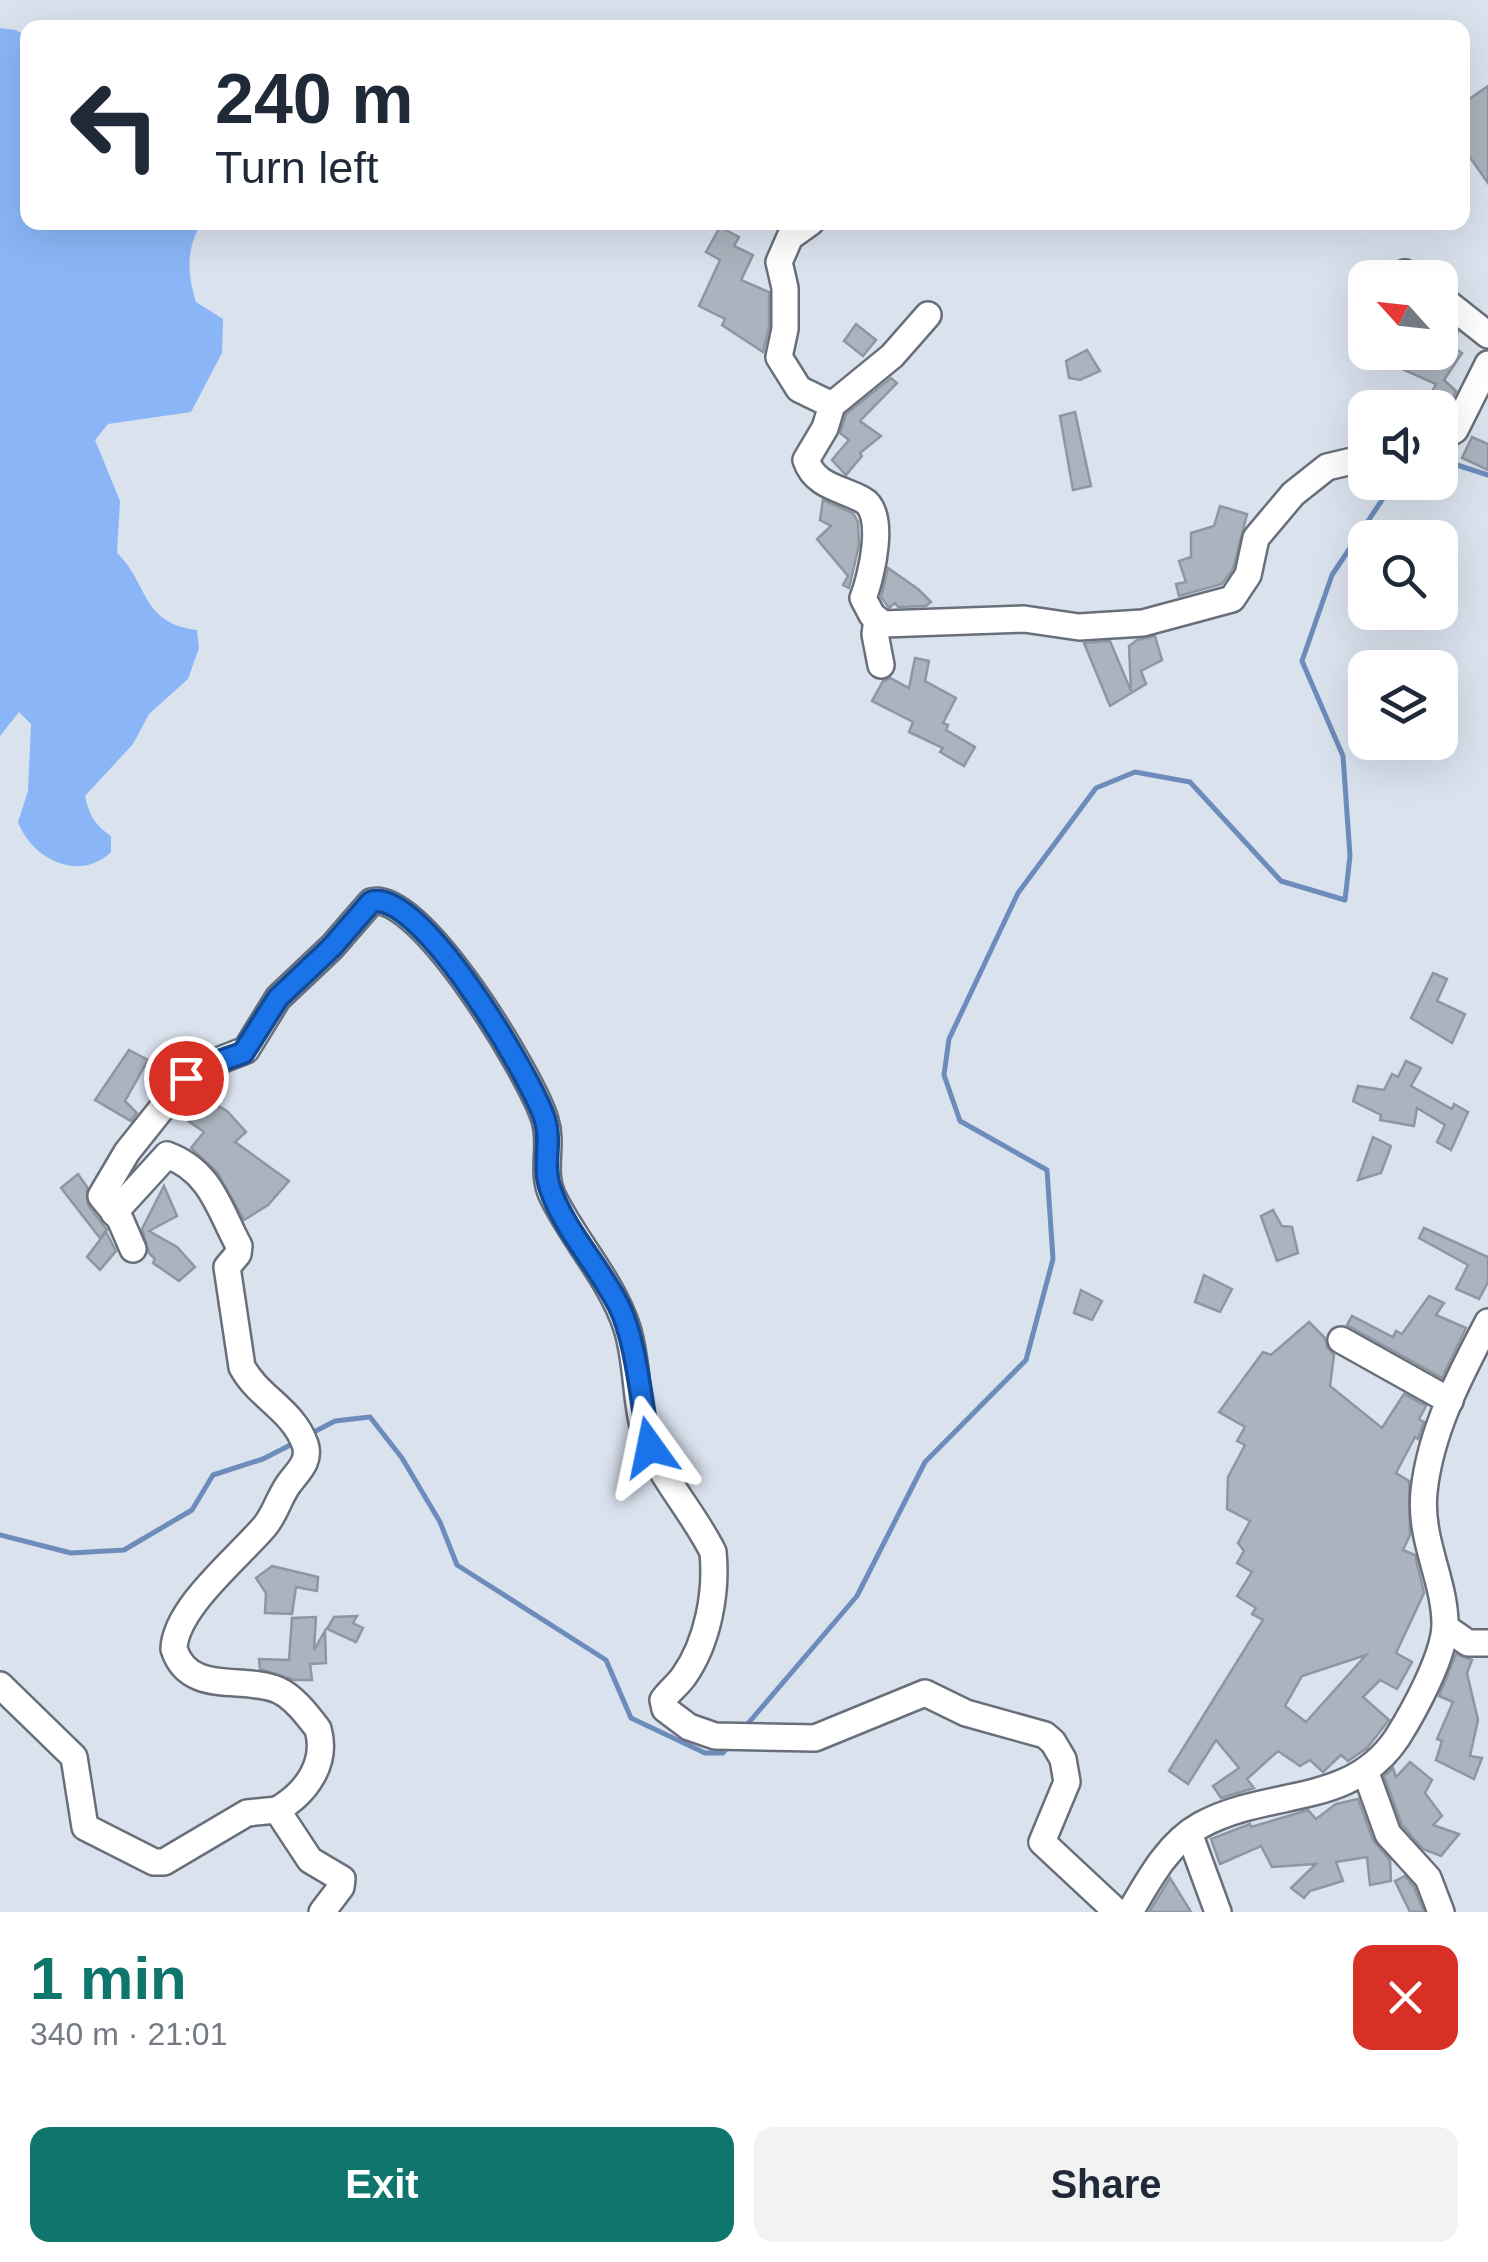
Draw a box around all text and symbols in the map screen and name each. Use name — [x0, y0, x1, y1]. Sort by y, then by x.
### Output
icon: left — [50, 60, 180, 190]
text: 240 m — [215, 60, 413, 138]
text: Turn left — [215, 142, 378, 193]
north arrow — [1348, 260, 1458, 370]
map controls — [1348, 260, 1458, 760]
button: sound — [1348, 390, 1458, 500]
button: search — [1348, 520, 1458, 630]
button: layers — [1348, 650, 1458, 760]
pin — [144, 1036, 229, 1121]
icon: arrive — [159, 1051, 214, 1106]
position arrow — [598, 1395, 702, 1499]
text: 1 min — [30, 1945, 187, 2012]
button: close — [1353, 1945, 1458, 2050]
text: 340 m · 21:01 — [30, 2016, 227, 2052]
button: Exit — [30, 2127, 734, 2242]
button: Share — [754, 2127, 1458, 2242]

